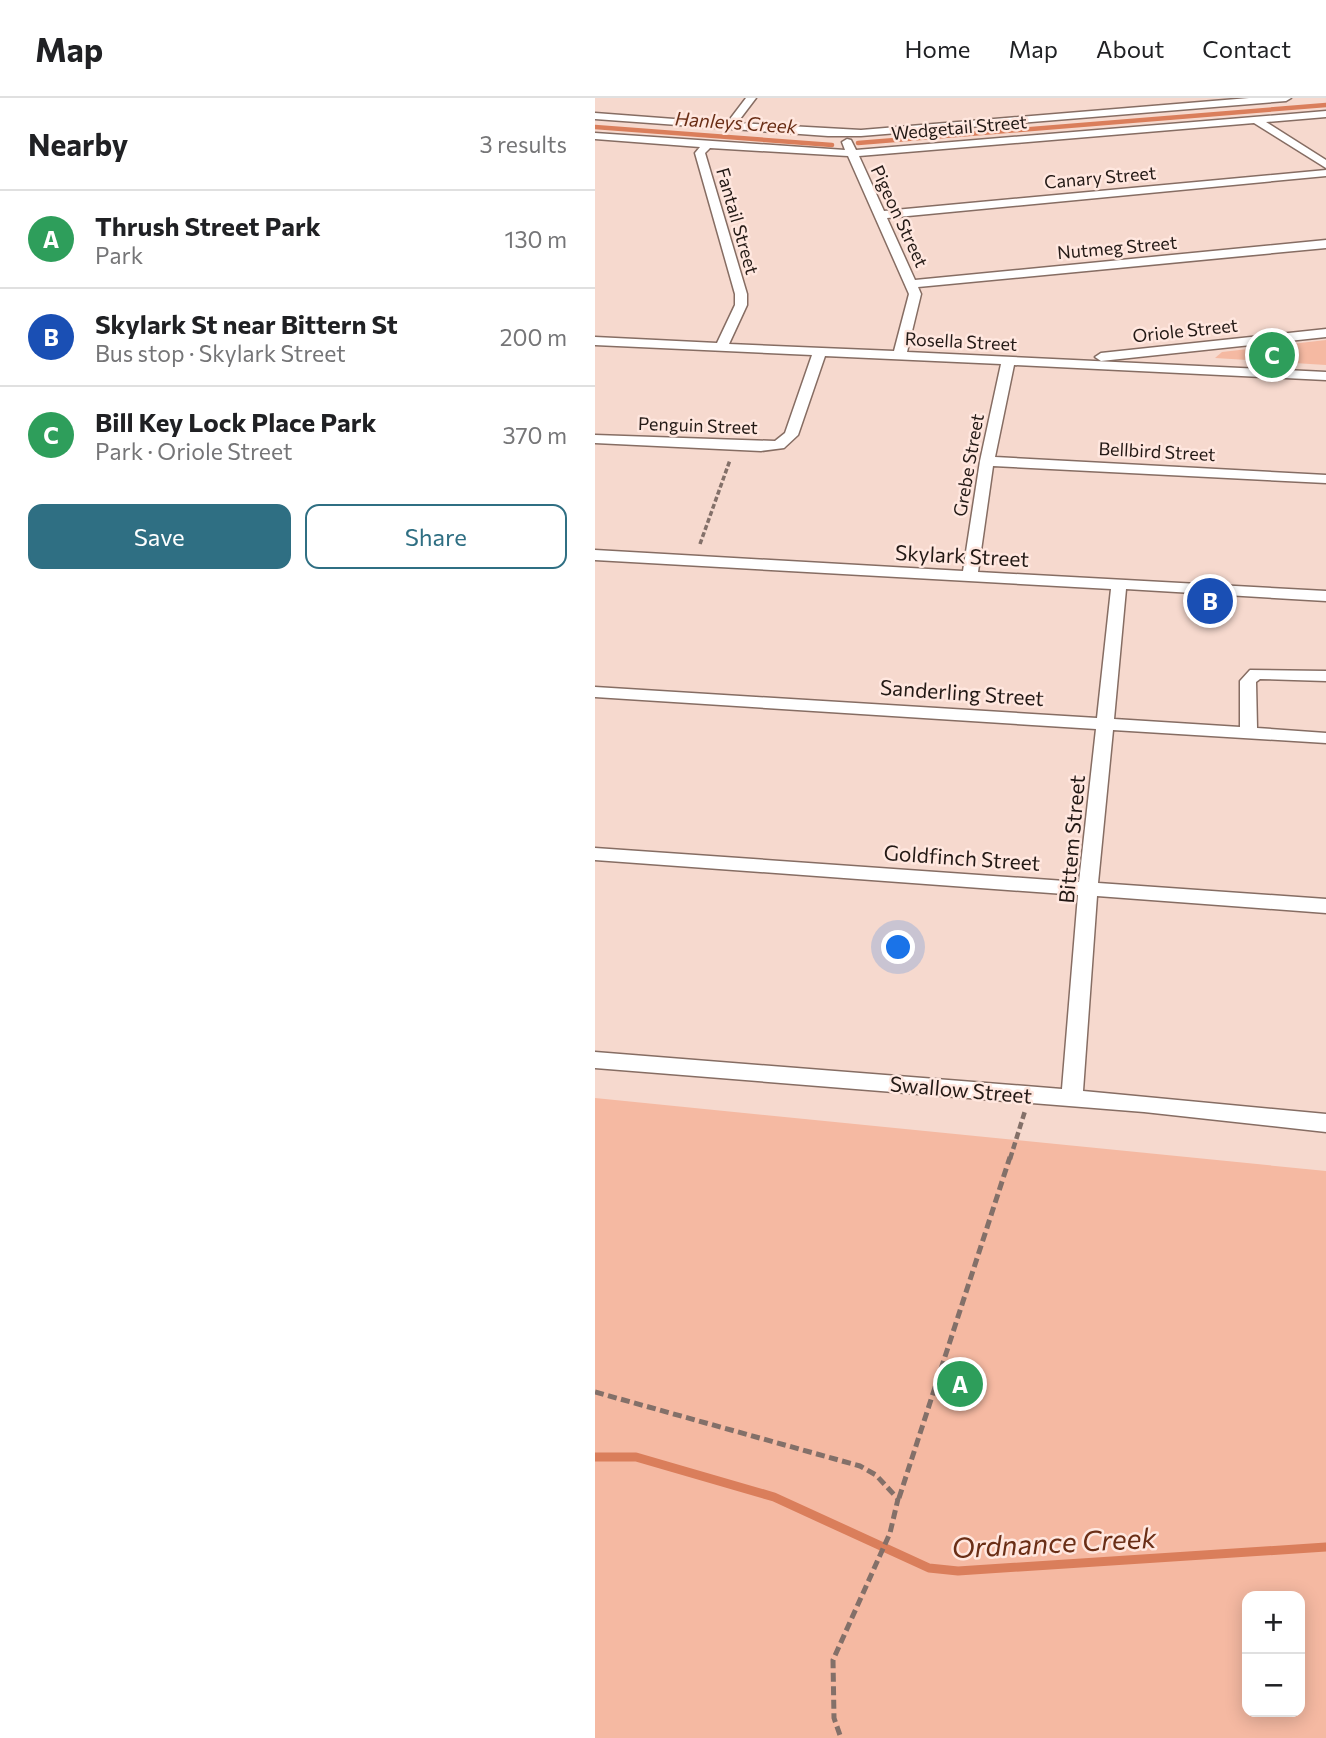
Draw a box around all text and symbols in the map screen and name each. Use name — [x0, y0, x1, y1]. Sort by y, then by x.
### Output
text: Map — [35, 28, 103, 69]
text: Home — [905, 34, 971, 63]
text: Map — [1009, 34, 1058, 63]
text: About — [1096, 34, 1164, 63]
text: Contact — [1202, 34, 1291, 63]
water label: Hanleys Creek — [674, 106, 799, 138]
street label: Wedgetail Street — [890, 110, 1028, 144]
text: Nearby — [28, 125, 128, 162]
text: 3 results — [480, 130, 567, 158]
street label: Pigeon Street — [867, 161, 933, 271]
street label: Canary Street — [1043, 161, 1157, 193]
street label: Fantail Street — [712, 165, 764, 277]
text: Thrush Street Park — [95, 210, 321, 241]
text: A — [43, 225, 59, 253]
text: 130 m — [505, 225, 567, 253]
street label: Nutmeg Street — [1056, 231, 1178, 263]
text: Park — [95, 241, 143, 269]
text: Skylark St near Bittern St — [95, 308, 398, 339]
street label: Oriole Street — [1131, 314, 1239, 346]
text: B — [43, 323, 59, 351]
text: 200 m — [500, 323, 567, 351]
street label: Rosella Street — [904, 327, 1018, 355]
pin: C — [1249, 329, 1295, 381]
text: Bus stop · Skylark Street — [95, 339, 346, 367]
text: Bill Key Lock Place Park — [95, 406, 376, 437]
street label: Penguin Street — [638, 412, 758, 438]
street label: Grebe Street — [948, 412, 988, 518]
text: C — [43, 421, 59, 449]
text: 370 m — [502, 421, 567, 449]
text: Park · Oriole Street — [95, 437, 292, 465]
street label: Bellbird Street — [1098, 437, 1216, 465]
button: Save — [28, 504, 291, 569]
button: Share — [305, 504, 567, 569]
street label: Skylark Street — [894, 539, 1030, 571]
pin: B — [1187, 575, 1233, 627]
street label: Sanderling Street — [879, 674, 1045, 710]
street label: Bittem Street — [1053, 774, 1089, 904]
street label: Goldfinch Street — [883, 839, 1041, 875]
your location — [881, 930, 915, 964]
street label: Swallow Street — [889, 1070, 1033, 1108]
pin: A — [937, 1358, 983, 1410]
water label: Ordnance Creek — [951, 1520, 1158, 1564]
map controls — [1242, 1591, 1305, 1717]
button: + — [1242, 1591, 1305, 1654]
button: − — [1242, 1654, 1305, 1717]

